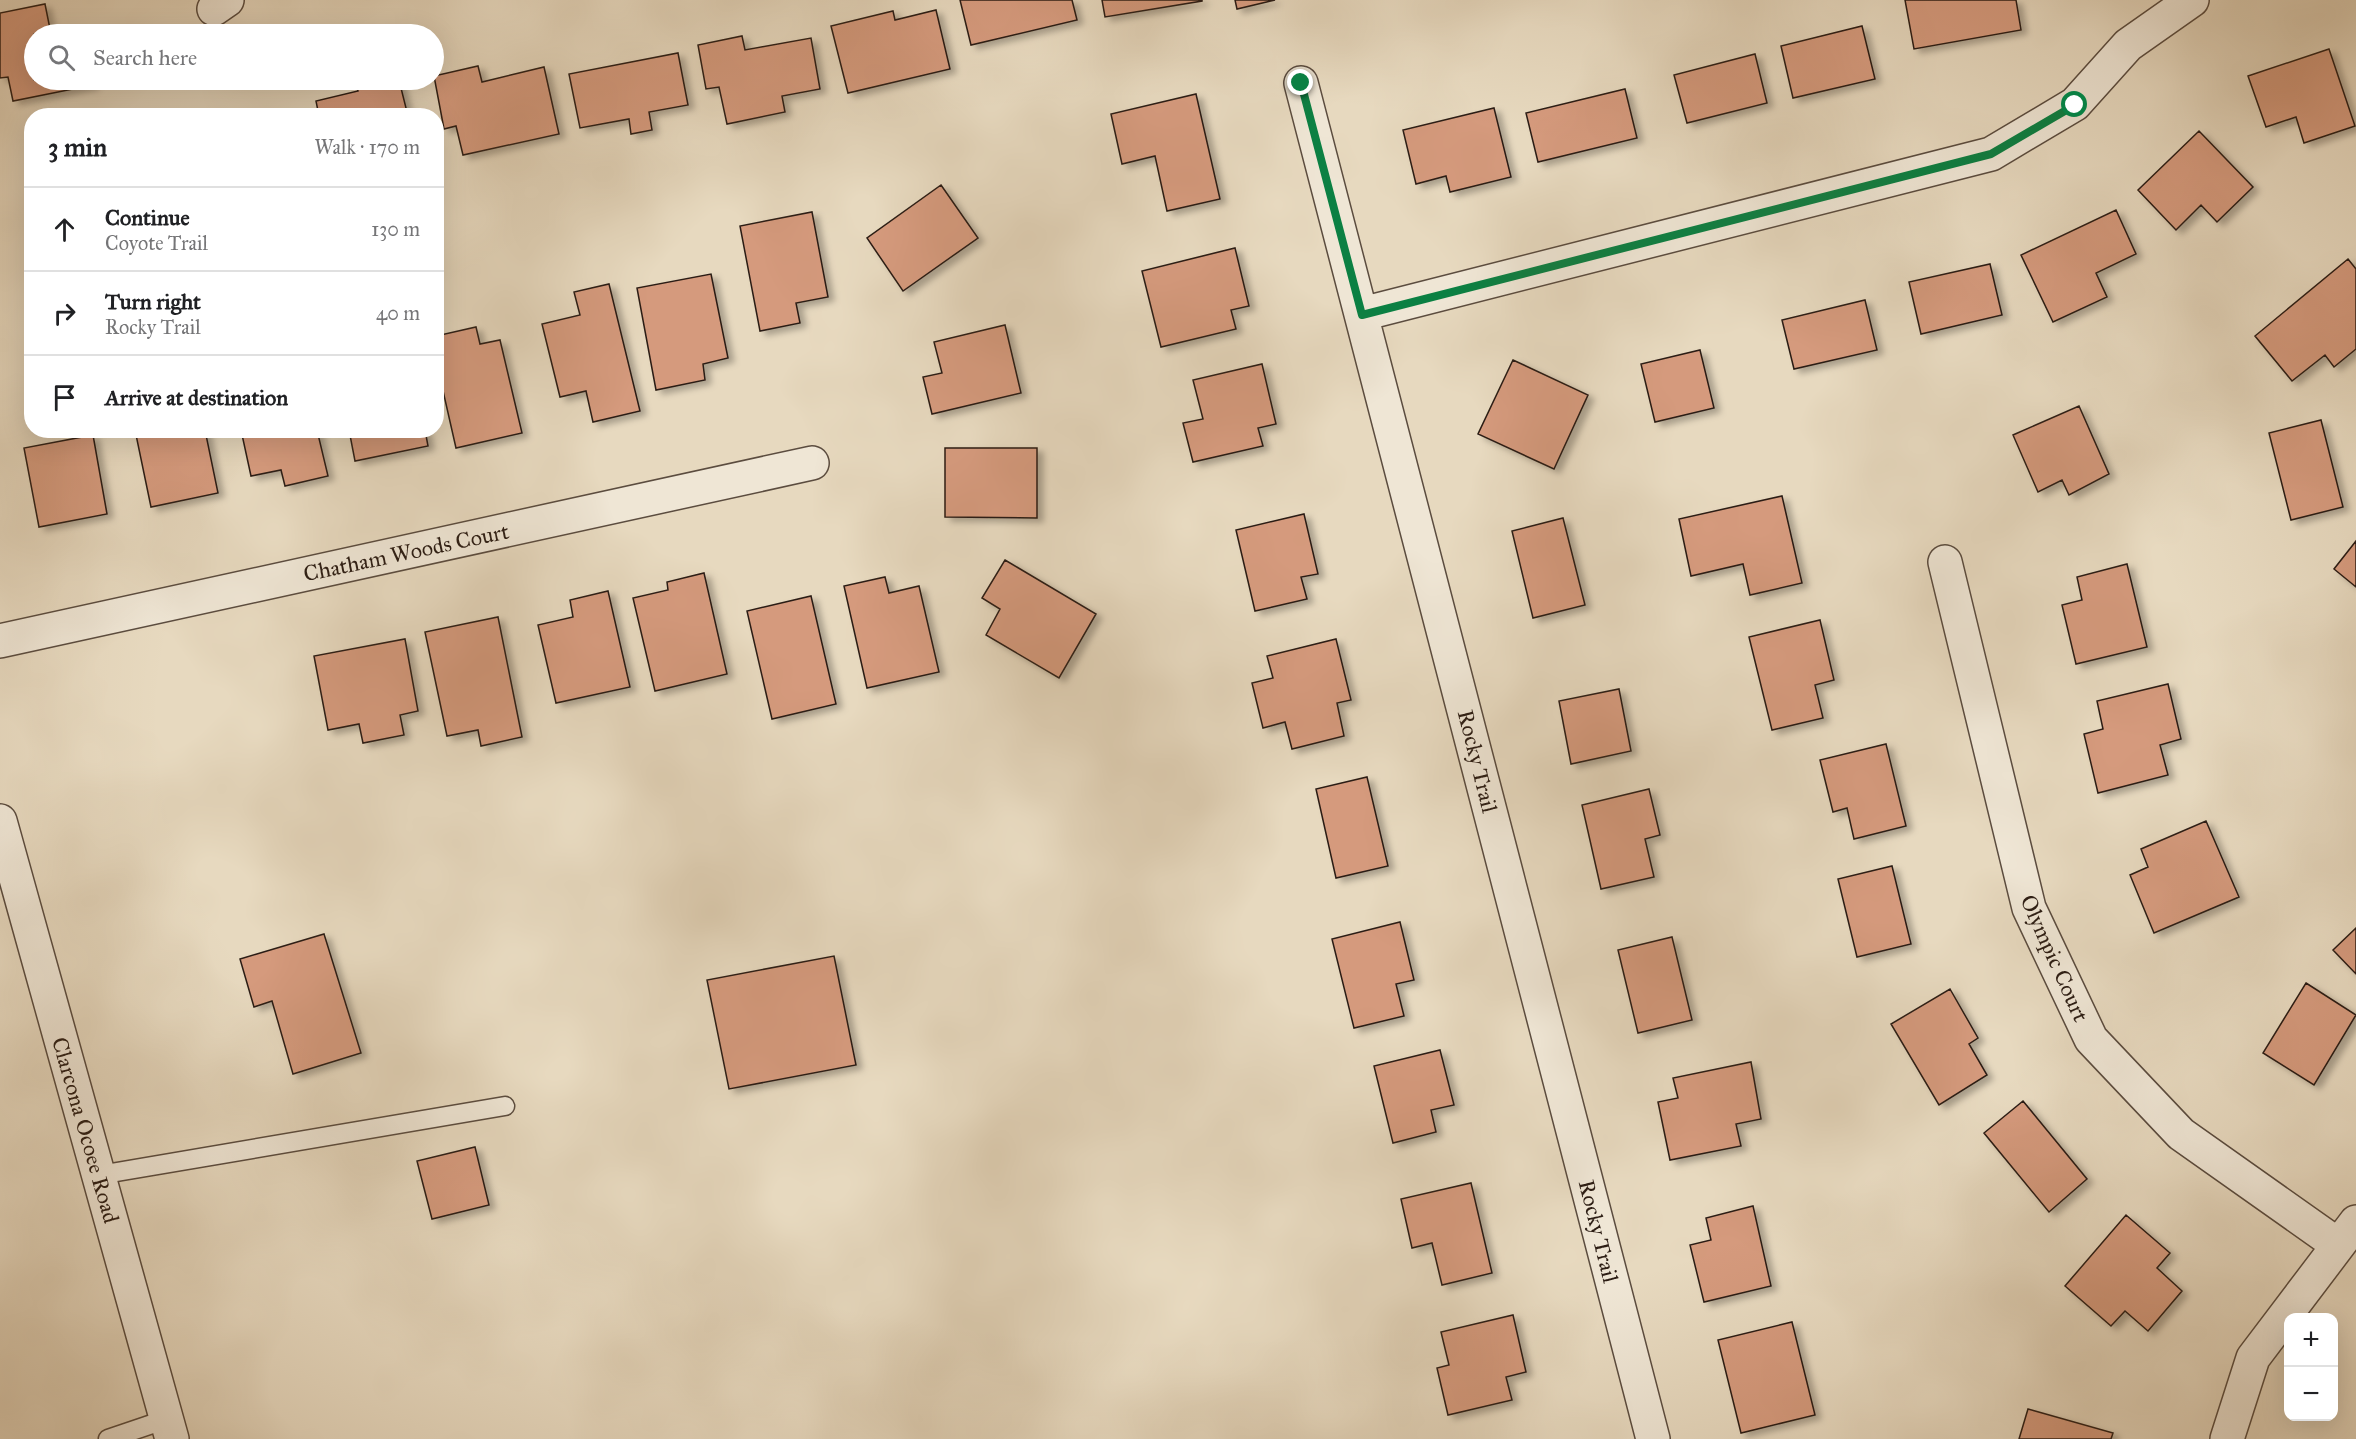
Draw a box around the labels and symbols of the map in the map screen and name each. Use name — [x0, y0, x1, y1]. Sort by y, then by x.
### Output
route end — [1287, 69, 1313, 95]
route start — [2061, 91, 2087, 117]
street label: Chatham Woods Court — [301, 517, 512, 587]
street label: Rocky Trail — [1452, 707, 1503, 815]
street label: Olympic Court — [2015, 891, 2095, 1026]
street label: Clarcona Ocoee Road — [46, 1034, 125, 1226]
street label: Rocky Trail — [1573, 1177, 1624, 1285]

